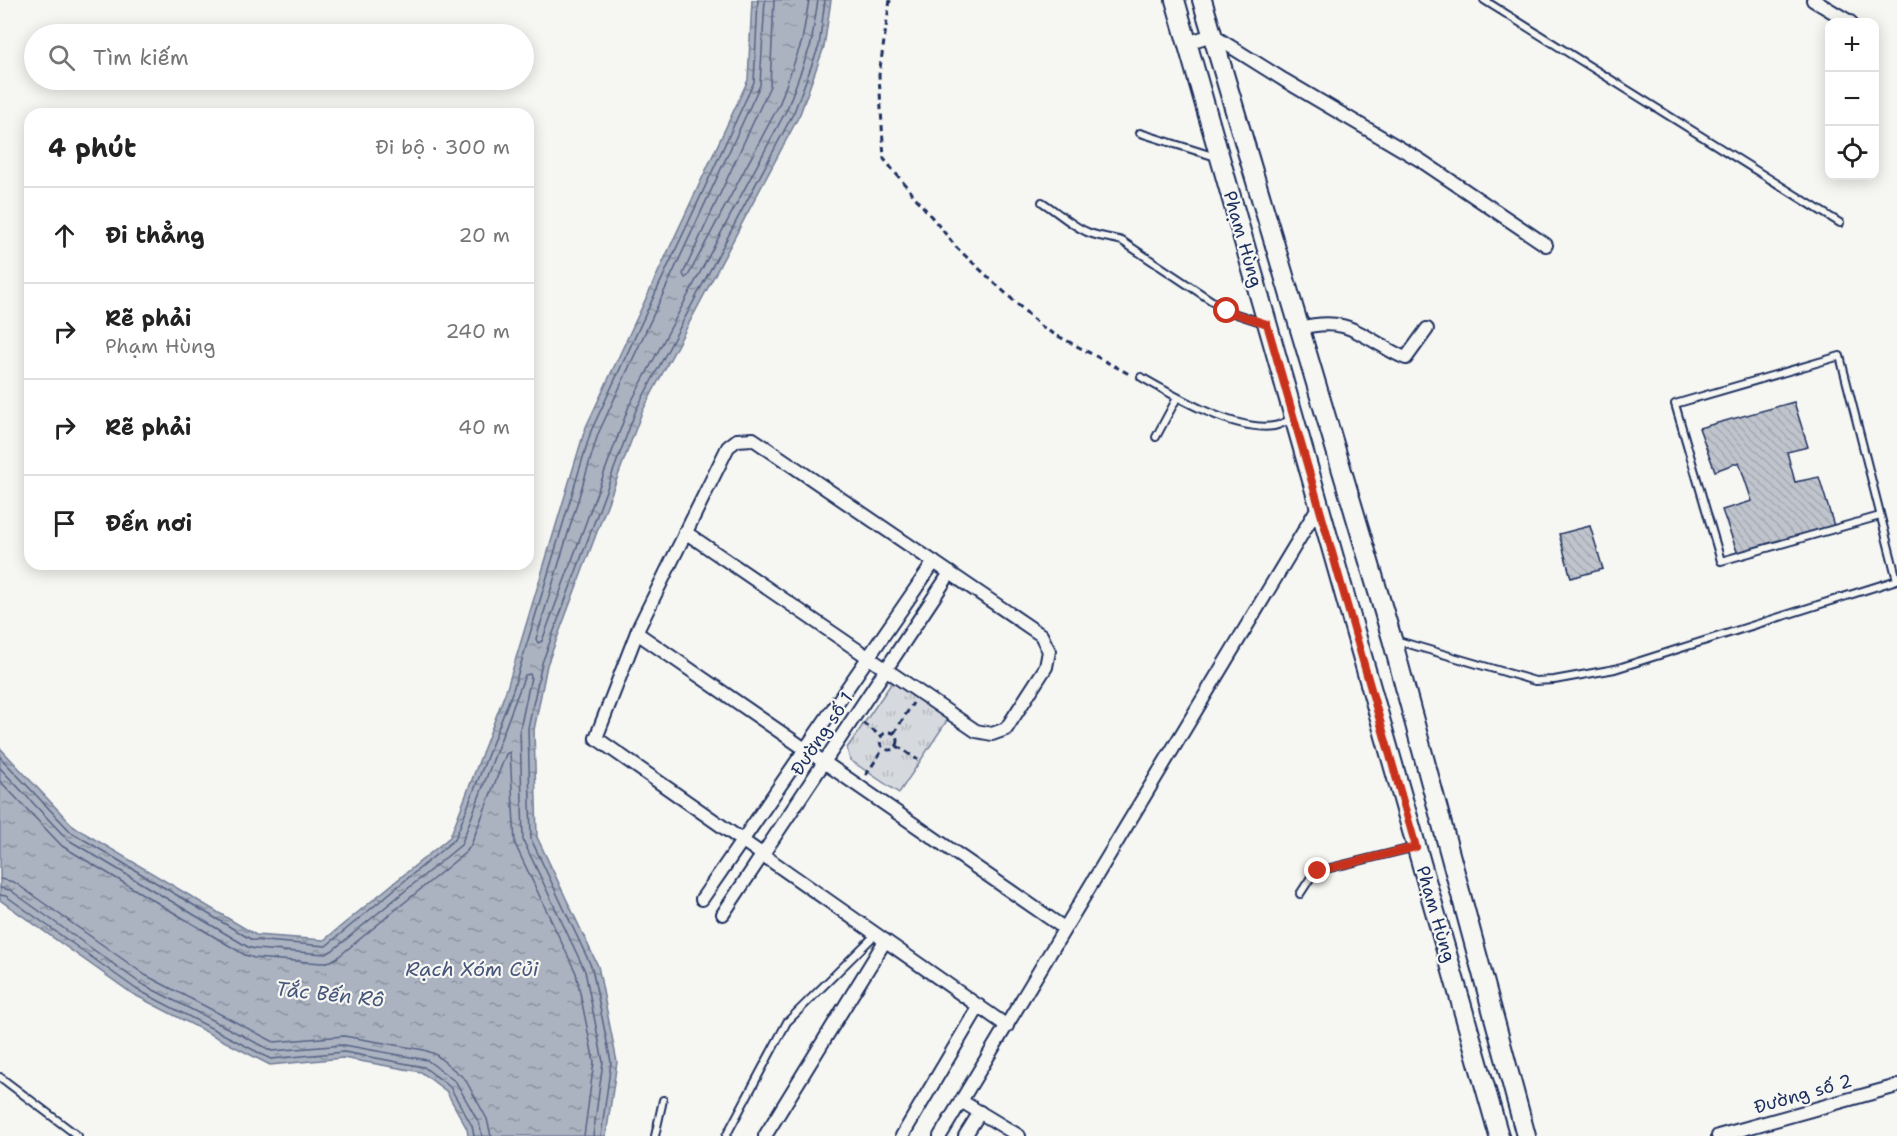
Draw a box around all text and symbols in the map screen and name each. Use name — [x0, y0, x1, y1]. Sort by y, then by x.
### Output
map controls — [1825, 18, 1879, 180]
button: + — [1825, 18, 1879, 72]
search box — [24, 24, 534, 90]
icon: search — [45, 41, 78, 74]
text: Tìm kiếm — [93, 43, 189, 72]
button: − — [1825, 72, 1879, 126]
button: locate — [1825, 126, 1879, 180]
text: 4 phút — [48, 130, 137, 165]
text: Đi bộ · 300 m — [375, 134, 510, 160]
street label: Phạm Hùng — [1218, 188, 1268, 290]
icon: ahead — [48, 219, 81, 252]
text: Đi thẳng — [105, 221, 205, 250]
text: 20 m — [459, 222, 510, 248]
route start — [1213, 297, 1239, 323]
text: Rẽ phải — [105, 304, 191, 333]
icon: right — [48, 315, 81, 348]
text: 240 m — [445, 318, 510, 344]
text: Phạm Hùng — [105, 333, 215, 359]
icon: right — [48, 411, 81, 444]
text: Rẽ phải — [105, 413, 191, 442]
text: 40 m — [458, 414, 510, 440]
icon: arrive — [48, 507, 81, 540]
text: Đến nơi — [105, 509, 192, 538]
street label: Đường số 1 — [785, 688, 859, 780]
route end — [1304, 857, 1330, 883]
street label: Phạm Hùng — [1411, 863, 1461, 965]
water label: Rạch Xóm Củi — [406, 956, 539, 982]
water label: Tắc Bến Rô — [275, 975, 385, 1013]
street label: Đường số 2 — [1751, 1069, 1855, 1119]

